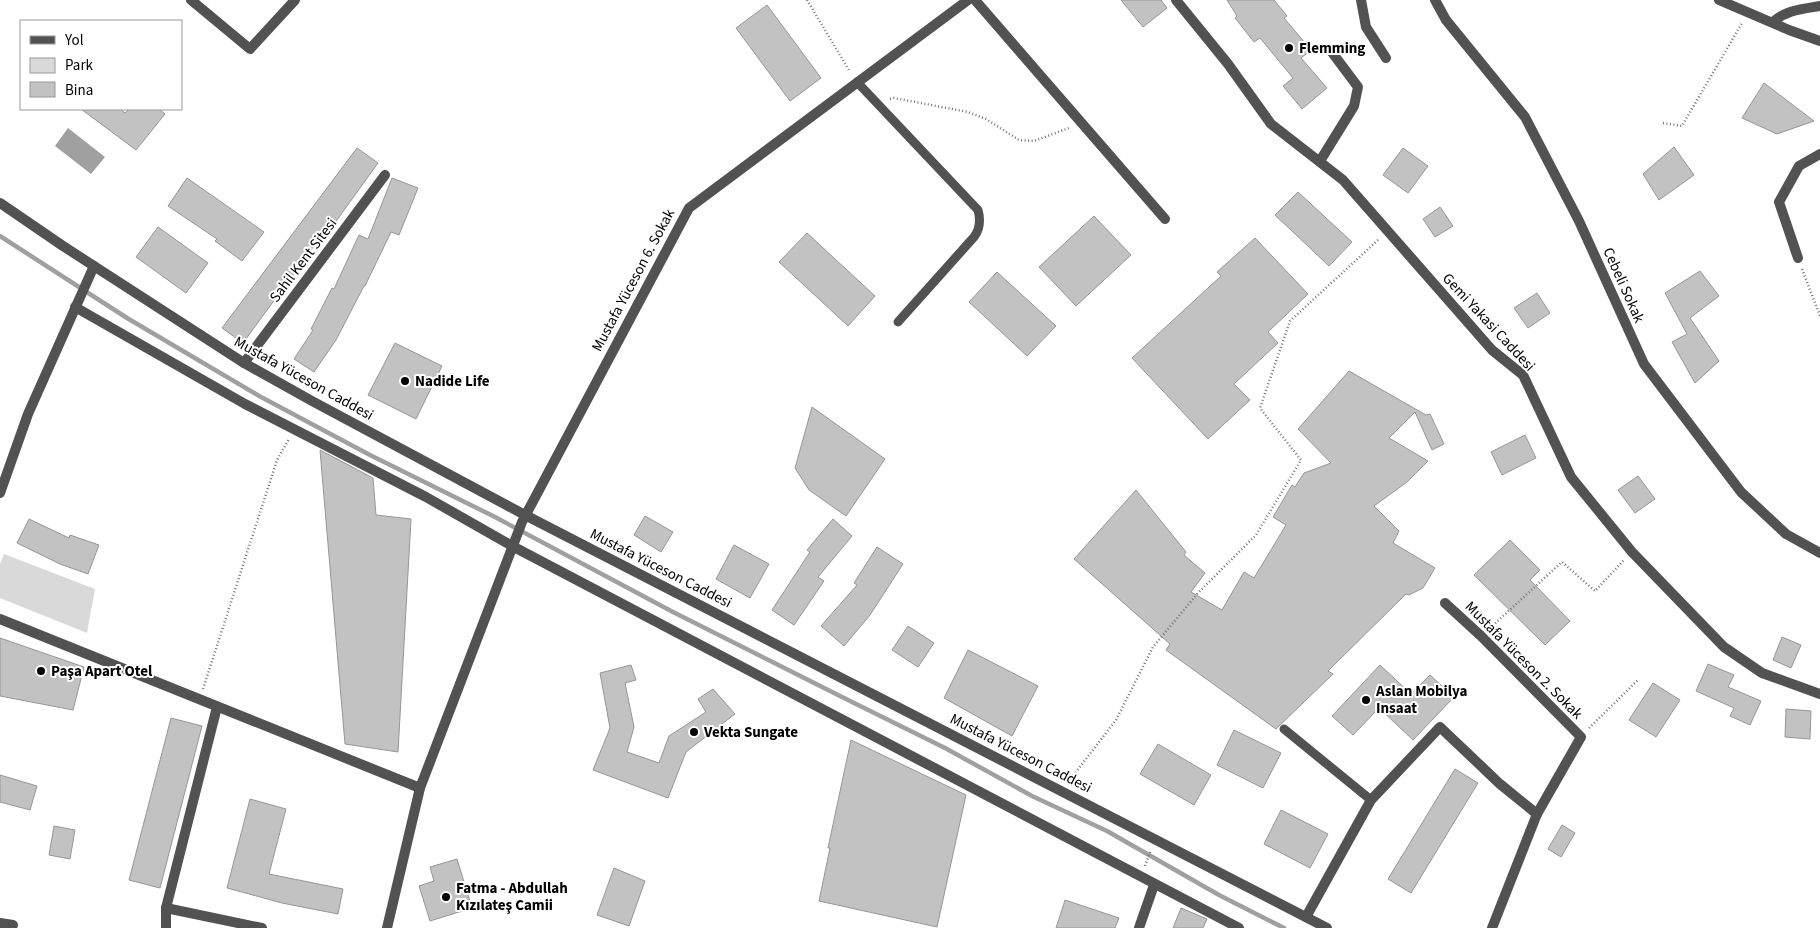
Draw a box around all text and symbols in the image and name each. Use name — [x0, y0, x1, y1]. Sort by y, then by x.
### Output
legend — [20, 20, 182, 110]
text: Yol — [64, 30, 84, 51]
place label: Flemming — [1299, 38, 1365, 59]
marker: Flemming — [1283, 42, 1295, 54]
text: Park — [65, 55, 94, 76]
text: Bina — [65, 80, 93, 101]
street label: Mustafa Yüceson 6. Sokak — [587, 205, 680, 355]
street label: Sahil Kent Sitesi — [265, 214, 342, 307]
street label: Cebeli Sokak — [1598, 244, 1650, 327]
street label: Gemi Yakasi Caddesi — [1437, 269, 1540, 376]
street label: Mustafa Yüceson Caddesi — [230, 331, 377, 426]
place label: Nadide Life — [415, 371, 490, 392]
marker: Nadide Life — [399, 375, 411, 387]
street label: Mustafa Yüceson Caddesi — [586, 524, 735, 613]
street label: Mustafa Yüceson 2. Sokak — [1460, 597, 1588, 724]
place label: Paşa Apart Otel — [51, 661, 153, 682]
marker: Paşa Apart Otel — [35, 665, 47, 677]
place label: Aslan Mobilya Insaat — [1375, 681, 1468, 719]
marker: Aslan Mobilya Insaat — [1360, 694, 1372, 706]
street label: Mustafa Yüceson Caddesi — [946, 709, 1095, 798]
place label: Vekta Sungate — [703, 722, 798, 743]
marker: Vekta Sungate — [688, 726, 700, 738]
place label: Fatma - Abdullah Kızılateş Camii — [456, 878, 568, 916]
marker: Fatma - Abdullah Kızılateş Camii — [440, 891, 452, 903]

